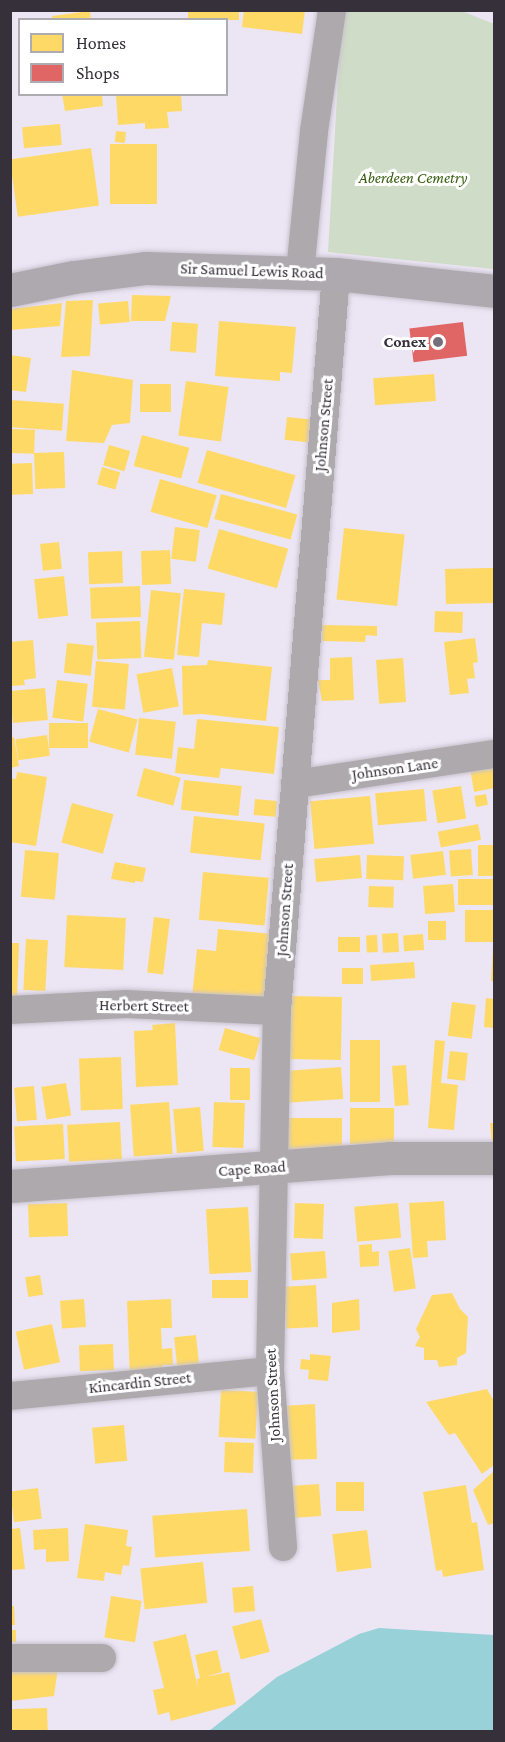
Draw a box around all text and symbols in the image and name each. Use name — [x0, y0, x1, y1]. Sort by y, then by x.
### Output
legend — [18, 18, 228, 96]
text: Homes — [76, 33, 126, 53]
text: Shops — [76, 63, 120, 83]
park label: Aberdeen Cemetry — [359, 168, 467, 188]
street label: Sir Samuel Lewis Road — [180, 259, 324, 283]
place label: Conex — [384, 332, 426, 352]
marker: Conex — [431, 335, 445, 349]
street label: Johnson Street — [310, 378, 338, 472]
street label: Johnson Lane — [351, 753, 439, 785]
street label: Johnson Street — [272, 863, 298, 957]
street label: Herbert Street — [99, 996, 189, 1016]
street label: Cape Road — [218, 1157, 286, 1181]
street label: Johnson Street — [261, 1348, 285, 1442]
street label: Kincardin Street — [88, 1368, 192, 1398]

